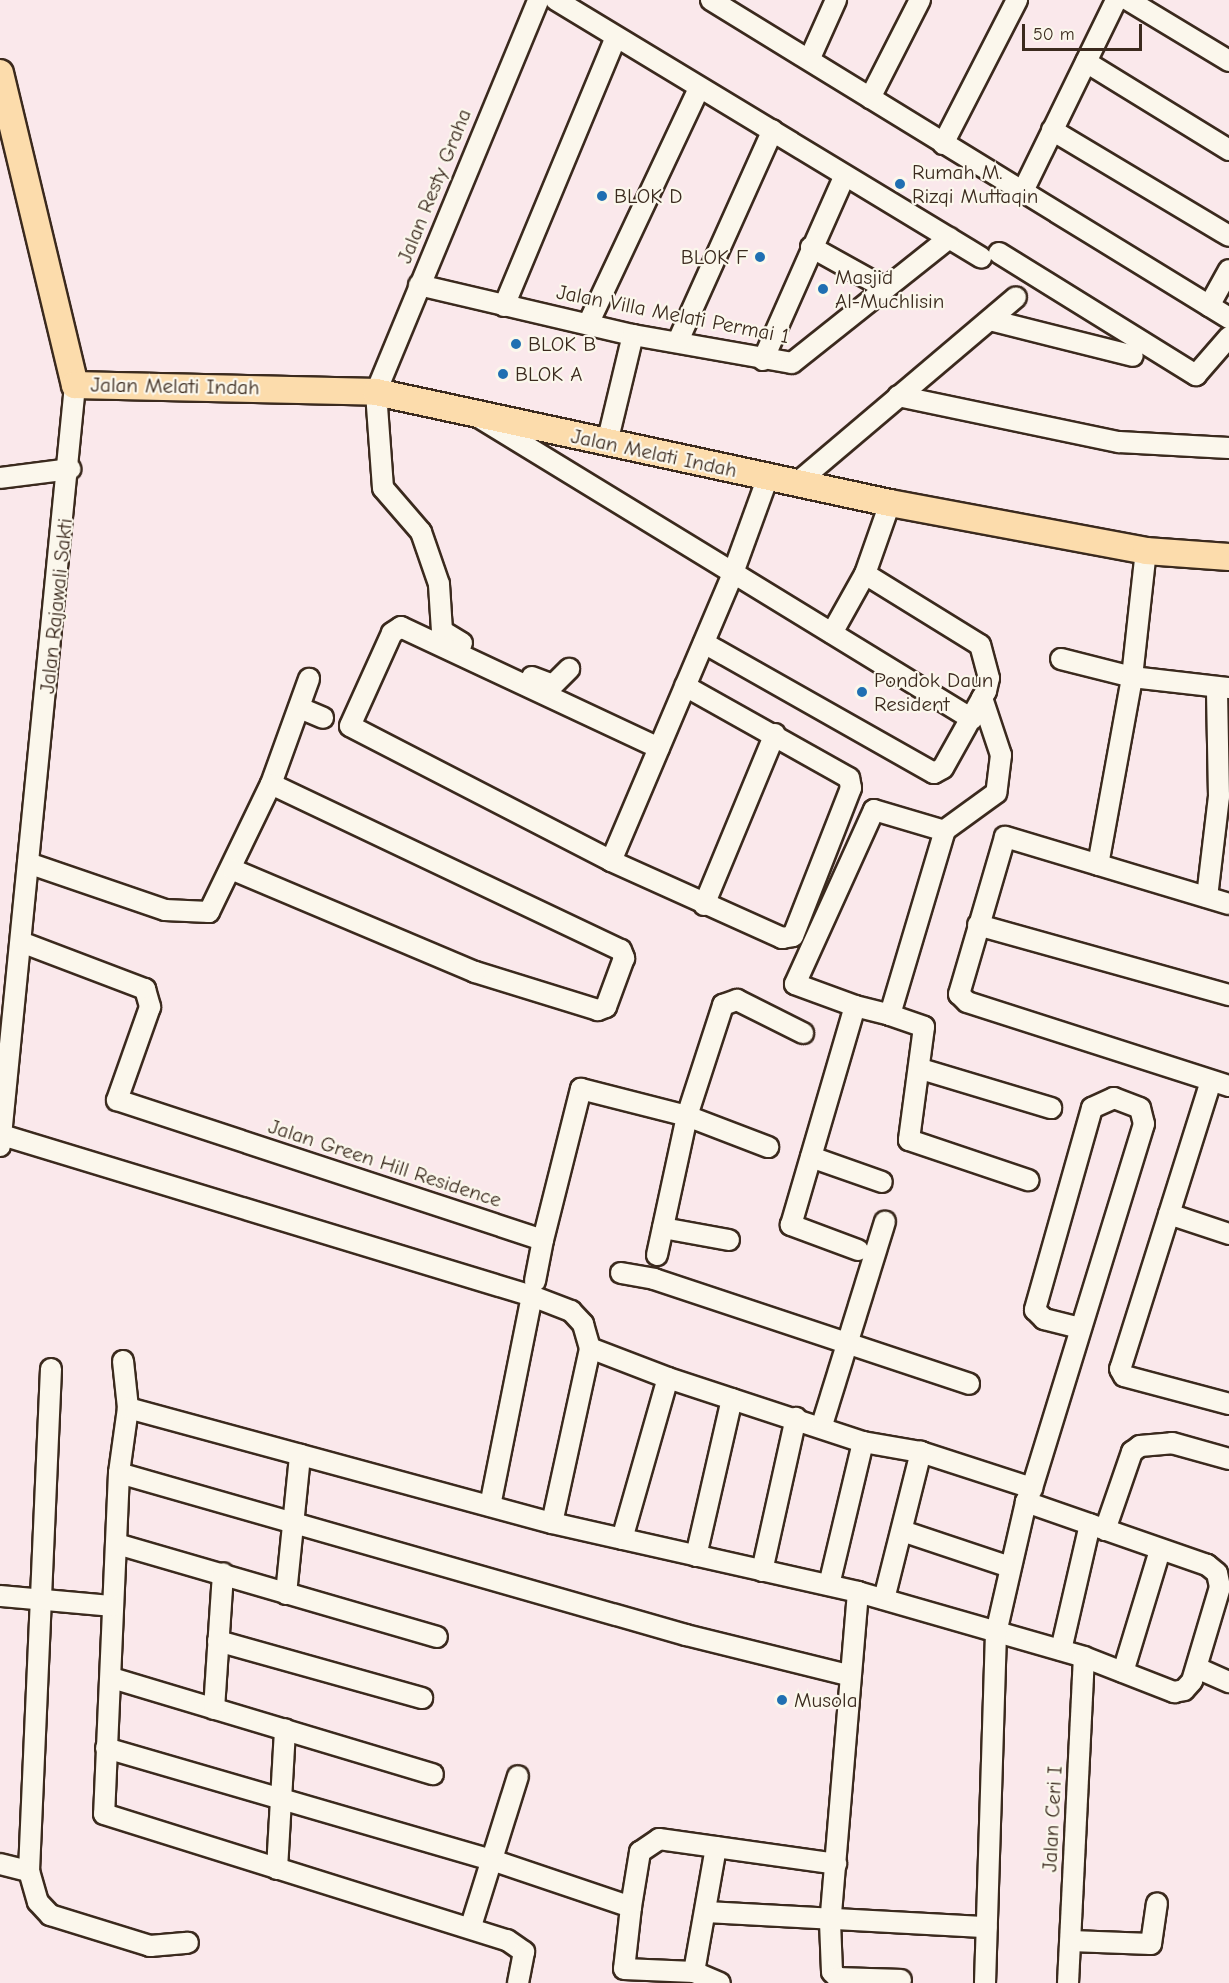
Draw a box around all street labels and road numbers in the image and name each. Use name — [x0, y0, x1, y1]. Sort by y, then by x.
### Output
street label: Jalan Resty Graha — [392, 105, 476, 267]
street label: Jalan Villa Melati Permai 1 — [554, 279, 792, 349]
street label: Jalan Melati Indah — [90, 372, 260, 400]
street label: Jalan Melati Indah — [569, 423, 739, 483]
street label: Jalan Rajawali Sakti — [34, 517, 78, 695]
street label: Jalan Green Hill Residence — [265, 1113, 505, 1213]
street label: Jalan Ceri I — [1037, 1765, 1067, 1873]

